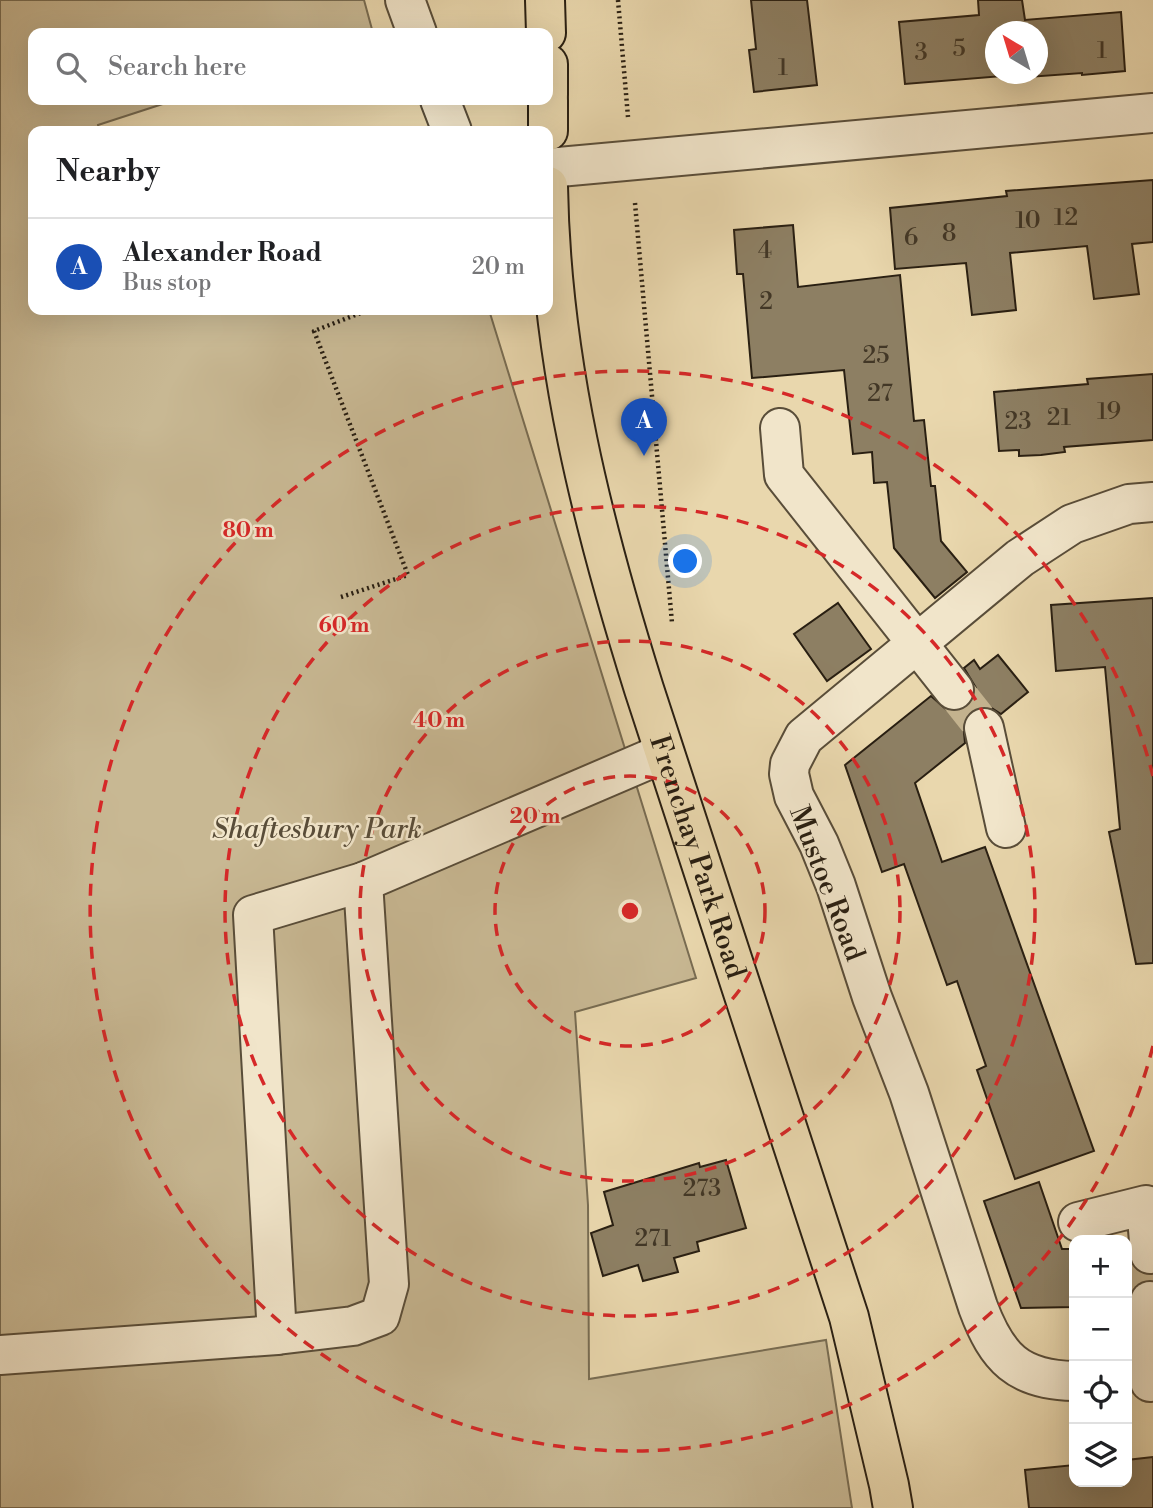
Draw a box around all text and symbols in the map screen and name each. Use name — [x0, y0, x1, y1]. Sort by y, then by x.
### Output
north arrow — [985, 21, 1048, 84]
search box — [28, 28, 553, 105]
house number: 5 — [952, 34, 966, 64]
house number: 1 — [1097, 36, 1108, 66]
house number: 3 — [914, 38, 928, 68]
icon: search — [52, 48, 90, 86]
text: Search here — [108, 51, 247, 83]
house number: 1 — [778, 53, 789, 83]
text: Nearby — [56, 153, 160, 191]
house number: 12 — [1054, 203, 1078, 233]
house number: 10 — [1015, 206, 1041, 236]
house number: 8 — [942, 219, 956, 249]
house number: 6 — [904, 223, 918, 253]
house number: 4 — [758, 236, 772, 266]
text: Alexander Road — [123, 237, 322, 269]
text: A — [71, 253, 87, 281]
text: 20 m — [472, 253, 525, 281]
text: Bus stop — [123, 269, 211, 297]
house number: 2 — [759, 287, 773, 317]
house number: 25 — [863, 341, 889, 371]
house number: 27 — [867, 379, 893, 409]
house number: 19 — [1097, 397, 1121, 427]
pin: A — [621, 398, 667, 456]
house number: 21 — [1047, 403, 1072, 433]
house number: 23 — [1005, 407, 1031, 437]
text: 80 m — [222, 518, 274, 544]
your location — [668, 544, 702, 578]
text: 60 m — [319, 613, 369, 639]
text: 40 m — [413, 708, 465, 734]
street label: Frenchay Park Road — [641, 731, 753, 983]
street label: Mustoe Road — [781, 801, 872, 966]
text: 20 m — [510, 804, 560, 830]
park label: Shaftesbury Park — [212, 812, 422, 847]
centre of rings — [618, 899, 642, 923]
house number: 273 — [683, 1174, 721, 1204]
house number: 271 — [635, 1224, 672, 1254]
map controls — [1069, 1235, 1132, 1487]
button: + — [1069, 1235, 1132, 1298]
button: − — [1069, 1298, 1132, 1361]
button: locate — [1069, 1361, 1132, 1424]
button: layers — [1069, 1424, 1132, 1487]

